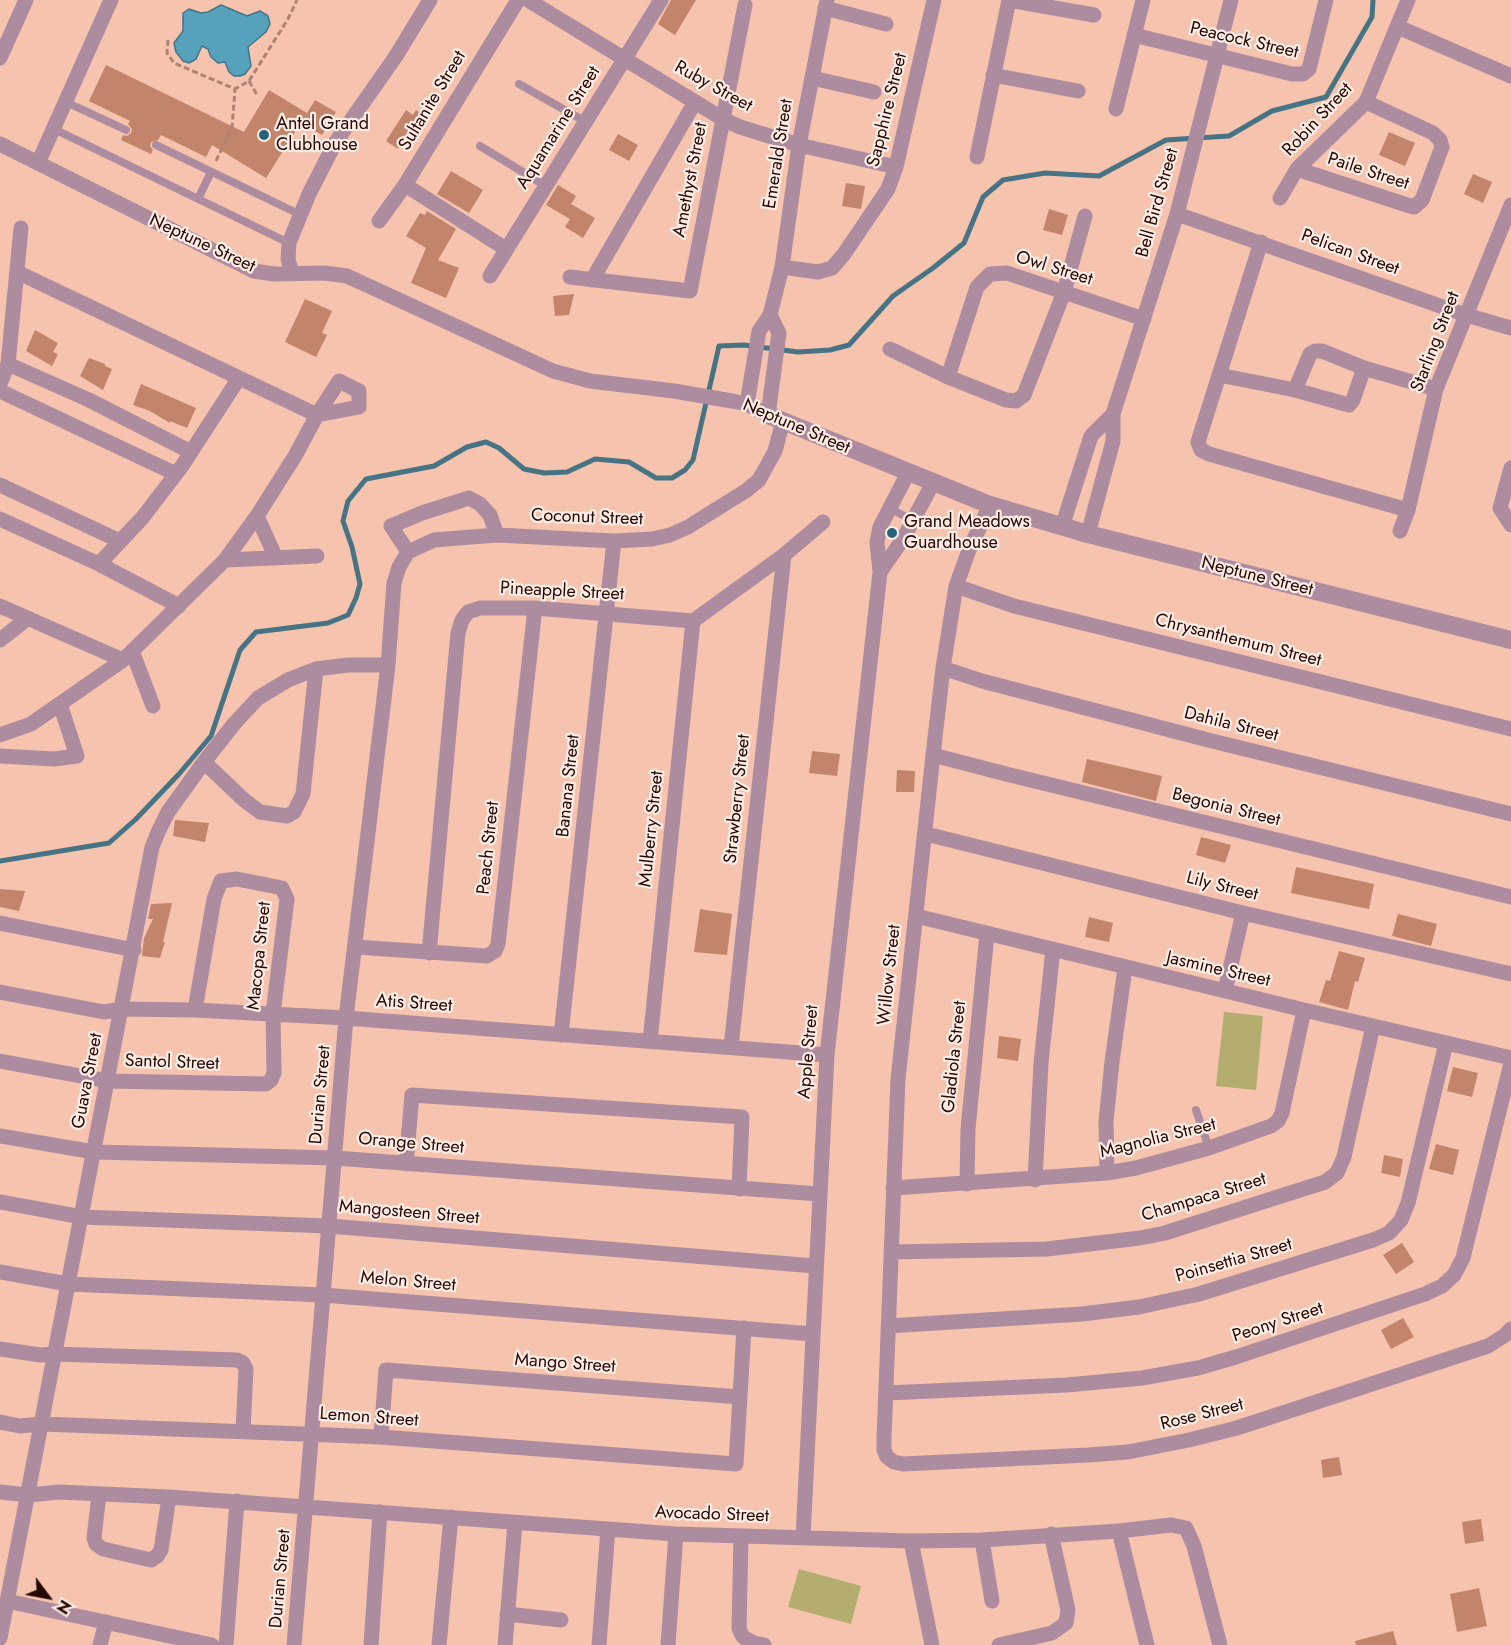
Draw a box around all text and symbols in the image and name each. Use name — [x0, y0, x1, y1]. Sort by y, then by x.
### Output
street label: Peacock Street — [1188, 18, 1300, 64]
street label: Sultanite Street — [395, 47, 471, 155]
street label: Sapphire Street — [863, 51, 913, 169]
street label: Ruby Street — [670, 57, 756, 117]
street label: Aquamarine Street — [513, 63, 605, 193]
street label: Robin Street — [1279, 79, 1357, 161]
street label: Emerald Street — [760, 98, 798, 210]
place label: Antel Grand Clubhouse — [276, 114, 369, 156]
street label: Amethyst Street — [669, 121, 713, 239]
marker: Antel Grand Clubhouse — [257, 128, 271, 142]
street label: Bell Bird Street — [1132, 146, 1184, 260]
street label: Paile Street — [1325, 149, 1411, 195]
street label: Neptune Street — [146, 210, 258, 278]
street label: Pelican Street — [1298, 225, 1402, 281]
street label: Owl Street — [1013, 247, 1095, 291]
street label: Starling Street — [1407, 289, 1465, 395]
street label: Neptune Street — [739, 395, 853, 459]
street label: Coconut Street — [531, 505, 643, 531]
place label: Grand Meadows Guardhouse — [904, 512, 1030, 554]
marker: Grand Meadows Guardhouse — [885, 526, 899, 540]
street label: Neptune Street — [1199, 553, 1315, 601]
street label: Pineapple Street — [499, 578, 625, 606]
street label: Chrysanthemum Street — [1153, 610, 1323, 672]
street label: Dahila Street — [1182, 703, 1280, 747]
street label: Strawberry Street — [720, 733, 756, 865]
street label: Banana Street — [553, 734, 585, 838]
street label: Mulberry Street — [635, 770, 669, 888]
street label: Begonia Street — [1170, 784, 1282, 832]
street label: Peach Street — [473, 800, 505, 896]
street label: Lily Street — [1184, 868, 1260, 906]
street label: Macopa Street — [244, 901, 276, 1011]
street label: Willow Street — [874, 924, 906, 1026]
street label: Jasmine Street — [1164, 948, 1272, 992]
street label: Atis Street — [375, 991, 453, 1017]
street label: Gladiola Street — [938, 1000, 972, 1114]
street label: Apple Street — [794, 1004, 824, 1100]
street label: Guava Street — [68, 1031, 108, 1131]
street label: Durian Street — [306, 1045, 336, 1145]
street label: Santol Street — [124, 1051, 220, 1075]
street label: Magnolia Street — [1098, 1114, 1218, 1164]
street label: Orange Street — [357, 1129, 465, 1159]
street label: Champaca Street — [1139, 1169, 1269, 1227]
street label: Mangosteen Street — [338, 1196, 480, 1230]
street label: Poinsettia Street — [1173, 1234, 1295, 1288]
street label: Melon Street — [359, 1267, 457, 1297]
street label: Peony Street — [1230, 1298, 1326, 1348]
street label: Mango Street — [514, 1350, 616, 1378]
street label: Rose Street — [1158, 1394, 1246, 1436]
street label: Lemon Street — [319, 1404, 419, 1432]
street label: Avocado Street — [655, 1502, 769, 1528]
street label: Durian Street — [266, 1529, 296, 1629]
north arrow — [18, 1567, 78, 1627]
text: N — [51, 1595, 77, 1618]

